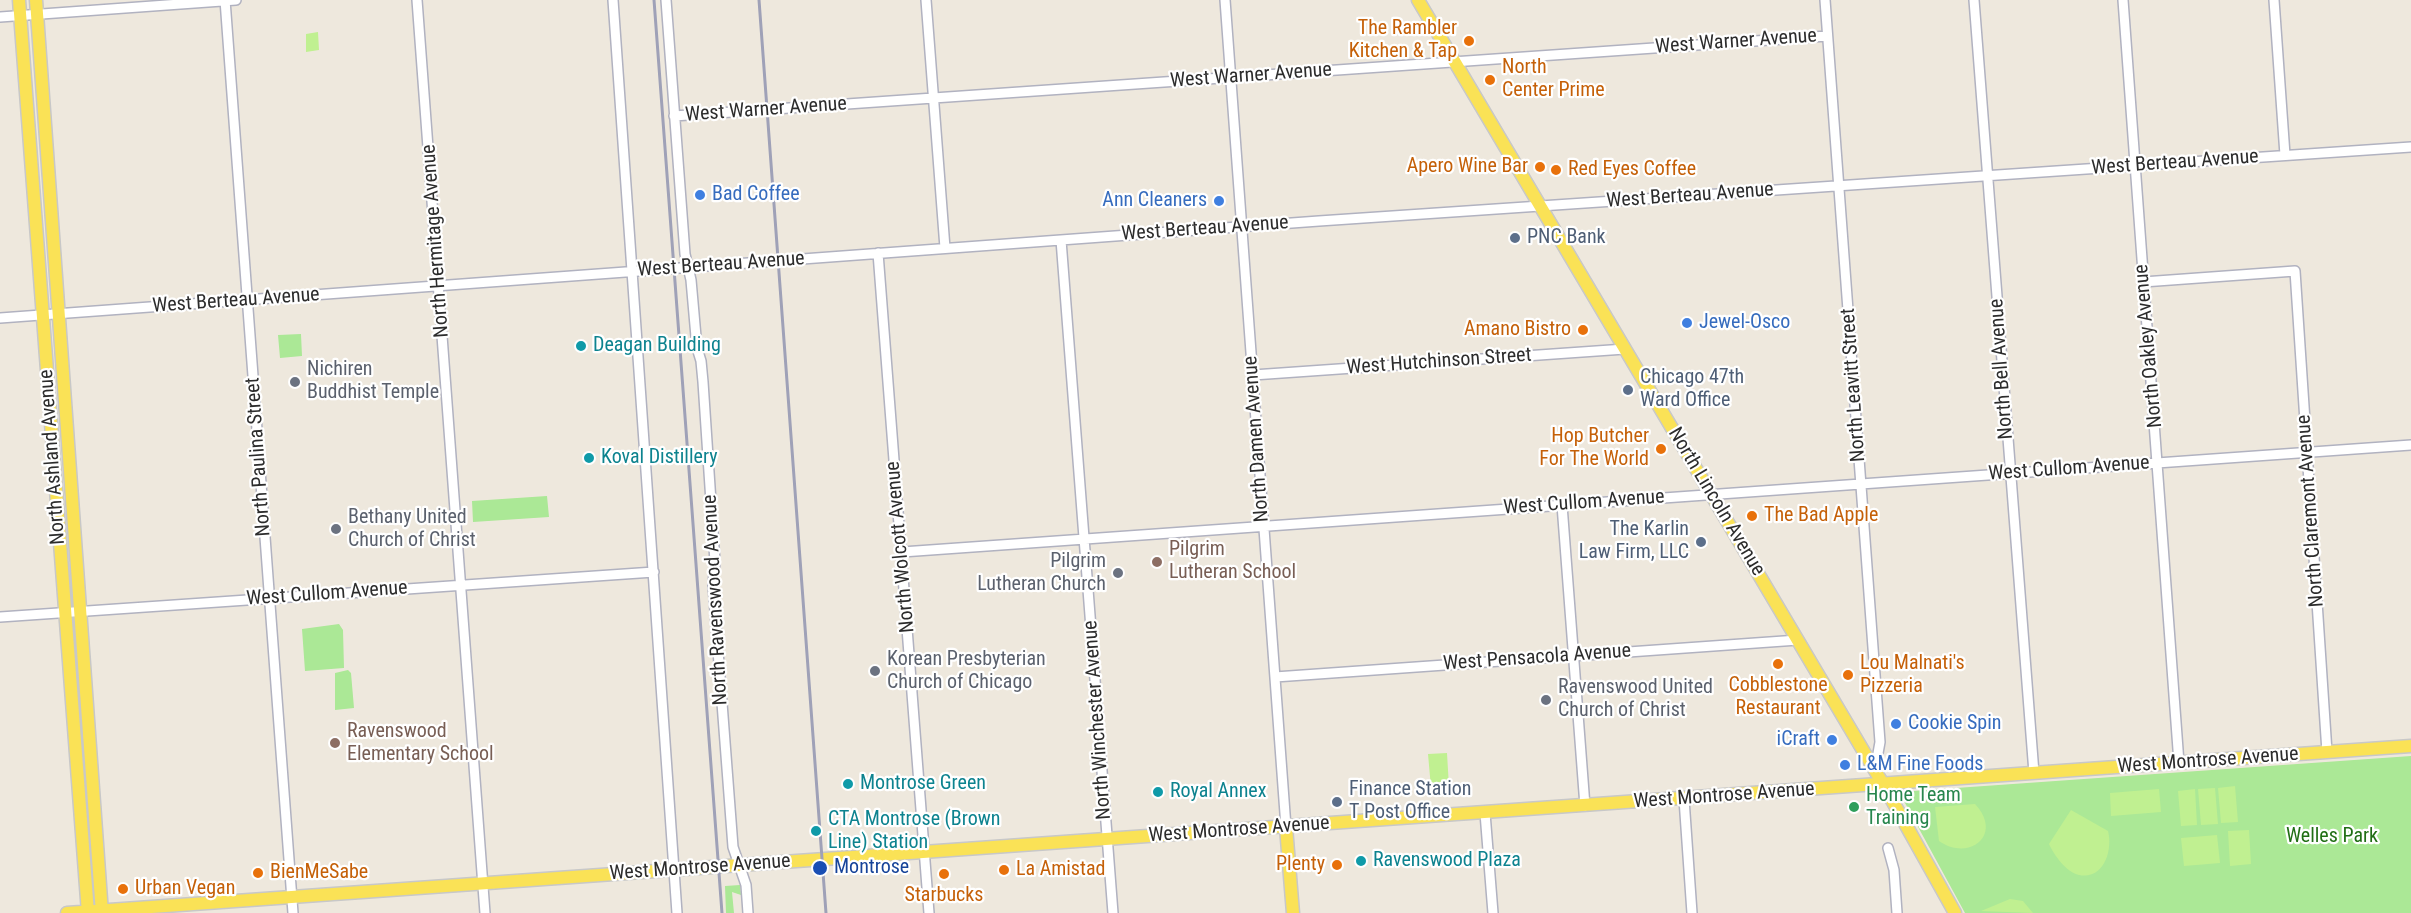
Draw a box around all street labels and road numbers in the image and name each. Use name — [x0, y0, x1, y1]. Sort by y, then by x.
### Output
street label: West Warner Avenue — [1654, 24, 1818, 60]
street label: West Warner Avenue — [1169, 58, 1333, 94]
street label: West Warner Avenue — [684, 92, 848, 128]
street label: North Hermitage Avenue — [417, 144, 455, 338]
street label: West Berteau Avenue — [2091, 145, 2259, 181]
street label: West Berteau Avenue — [1606, 178, 1774, 214]
street label: West Berteau Avenue — [1121, 211, 1289, 247]
street label: West Berteau Avenue — [637, 247, 805, 283]
street label: North Oakley Avenue — [2130, 263, 2168, 429]
street label: West Berteau Avenue — [152, 283, 320, 319]
street label: North Bell Avenue — [1985, 298, 2019, 440]
street label: North Leavitt Street — [1837, 307, 1871, 463]
street label: West Hutchinson Street — [1346, 344, 1532, 380]
street label: North Damen Avenue — [1239, 355, 1275, 523]
street label: North Ashland Avenue — [35, 369, 71, 545]
street label: North Paulina Street — [241, 377, 277, 537]
street label: North Claremont Avenue — [2292, 414, 2330, 608]
street label: North Lincoln Avenue — [1662, 424, 1770, 580]
street label: West Cullom Avenue — [1988, 451, 2150, 487]
street label: North Wolcott Avenue — [882, 460, 920, 634]
street label: West Cullom Avenue — [1503, 485, 1665, 521]
street label: North Ravenswood Avenue — [698, 494, 734, 706]
street label: West Cullom Avenue — [246, 576, 408, 612]
street label: North Winchester Avenue — [1079, 620, 1117, 820]
street label: West Pensacola Avenue — [1442, 639, 1632, 677]
street label: West Montrose Avenue — [2117, 743, 2299, 779]
street label: West Montrose Avenue — [1633, 778, 1815, 814]
street label: West Montrose Avenue — [1148, 812, 1330, 848]
street label: West Montrose Avenue — [609, 850, 791, 886]

